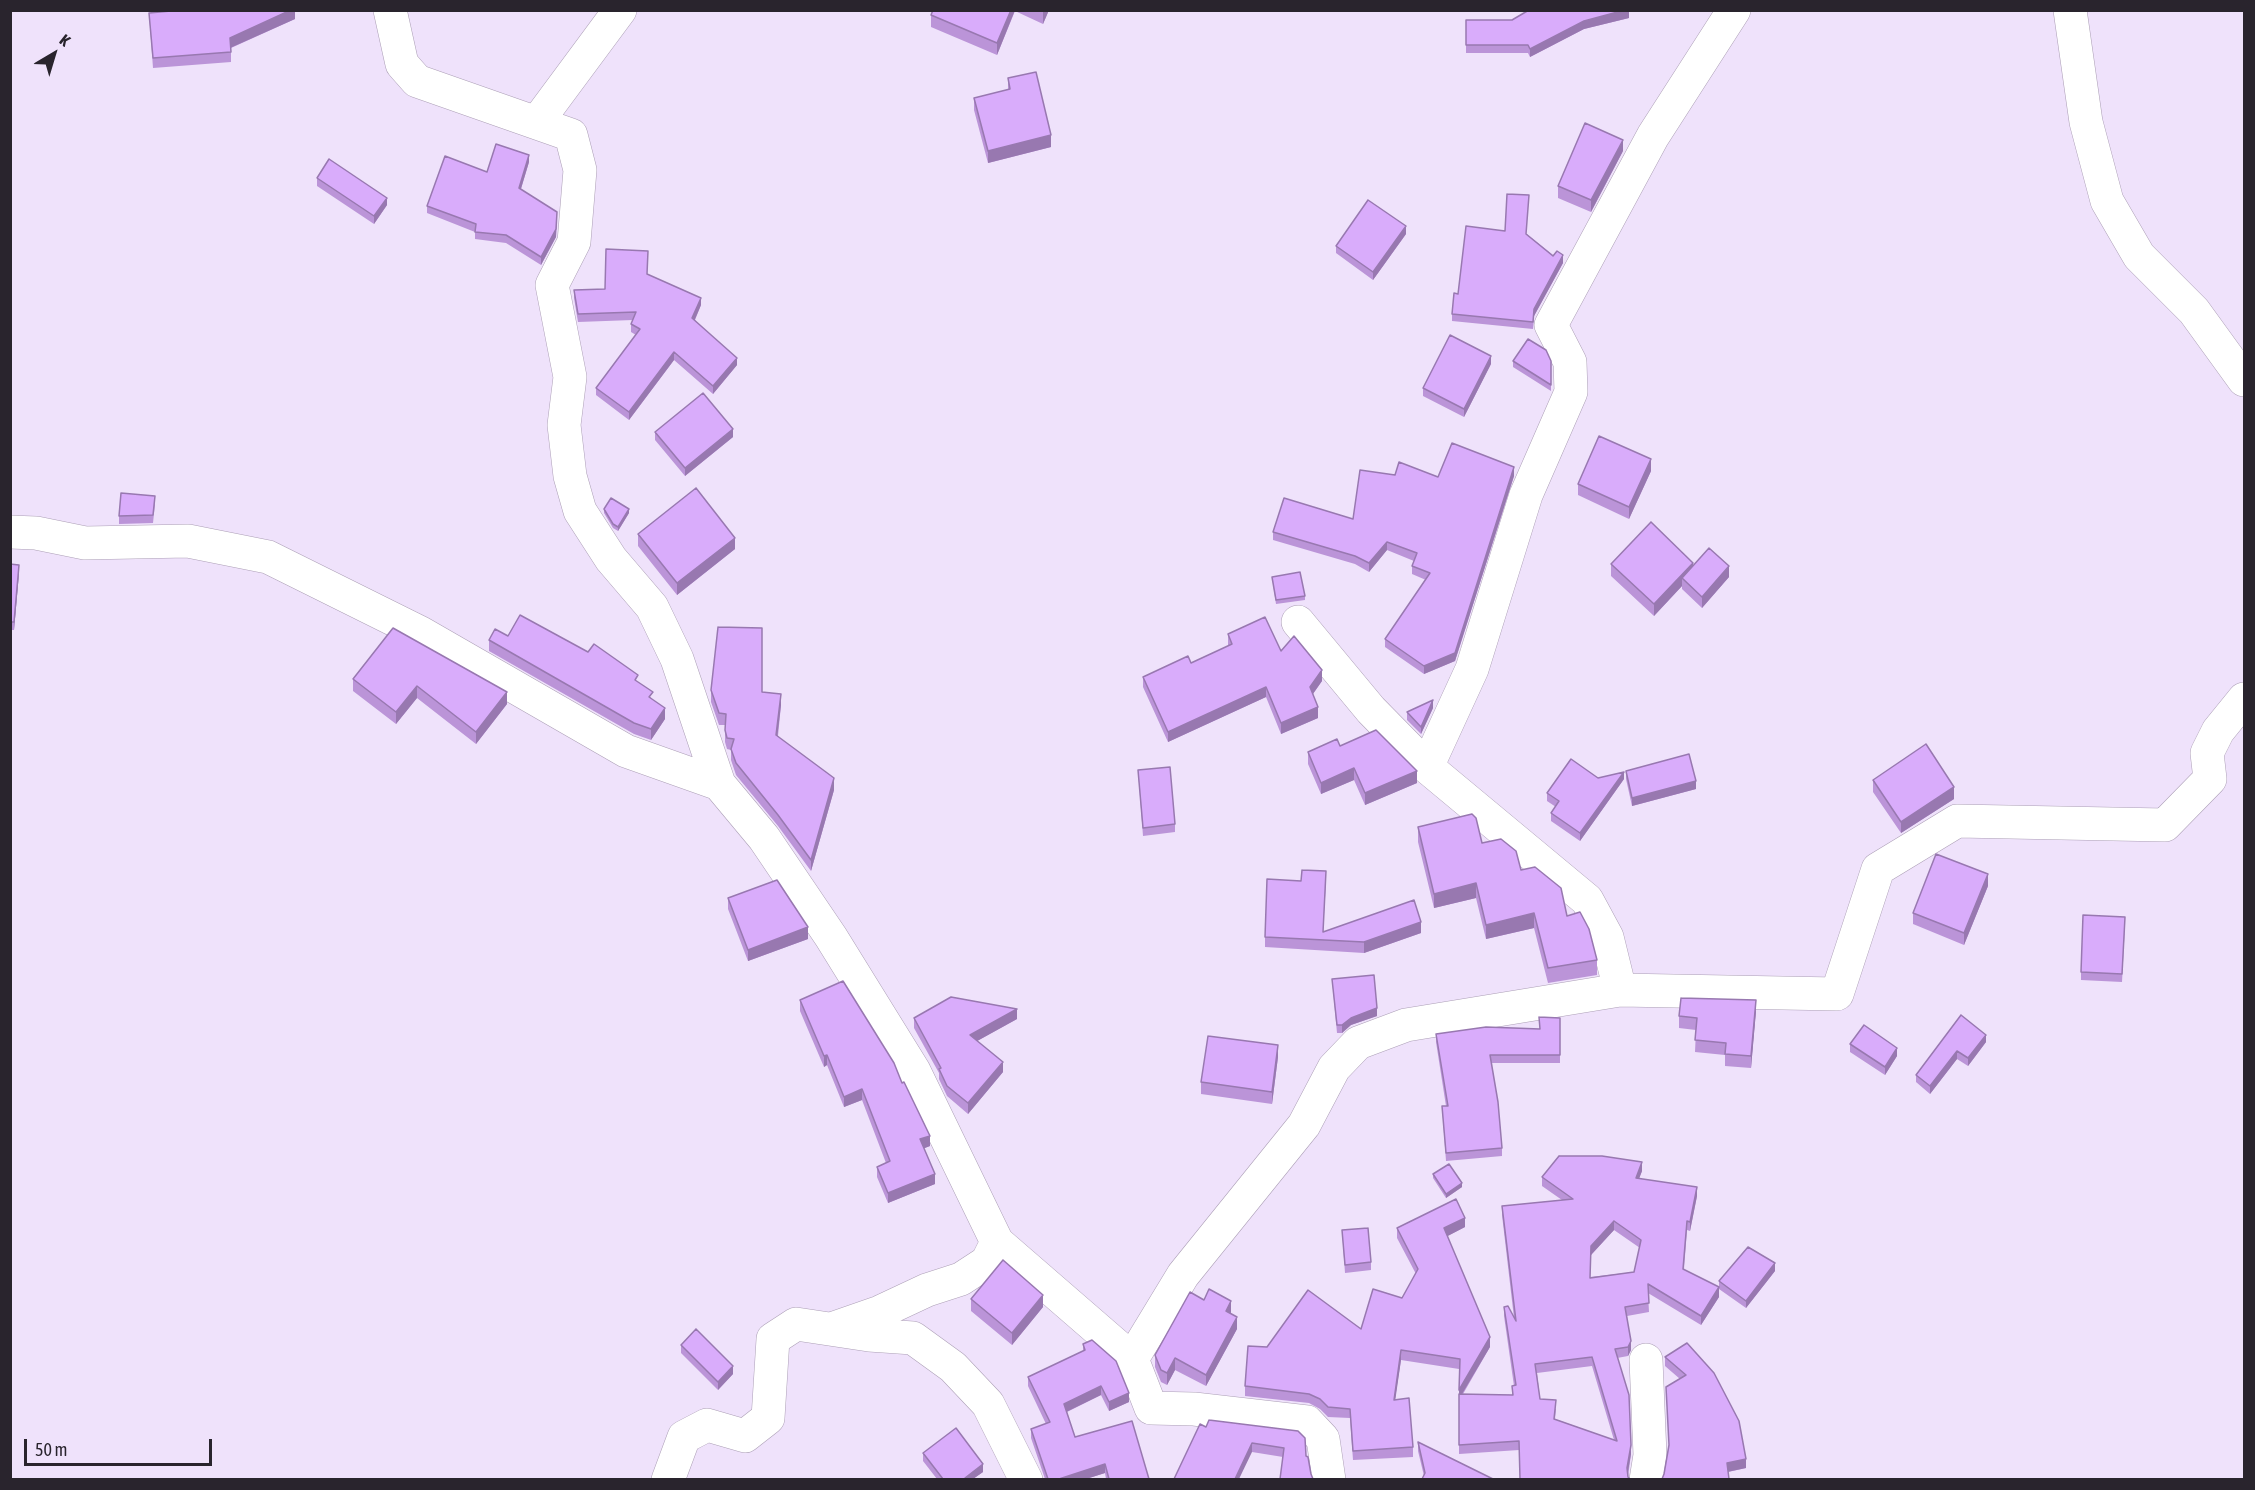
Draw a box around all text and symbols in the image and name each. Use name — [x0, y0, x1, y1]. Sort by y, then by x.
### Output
north arrow — [24, 24, 84, 84]
text: K — [56, 30, 74, 49]
scale bar — [27, 1427, 214, 1465]
text: 50 m — [35, 1439, 67, 1460]

